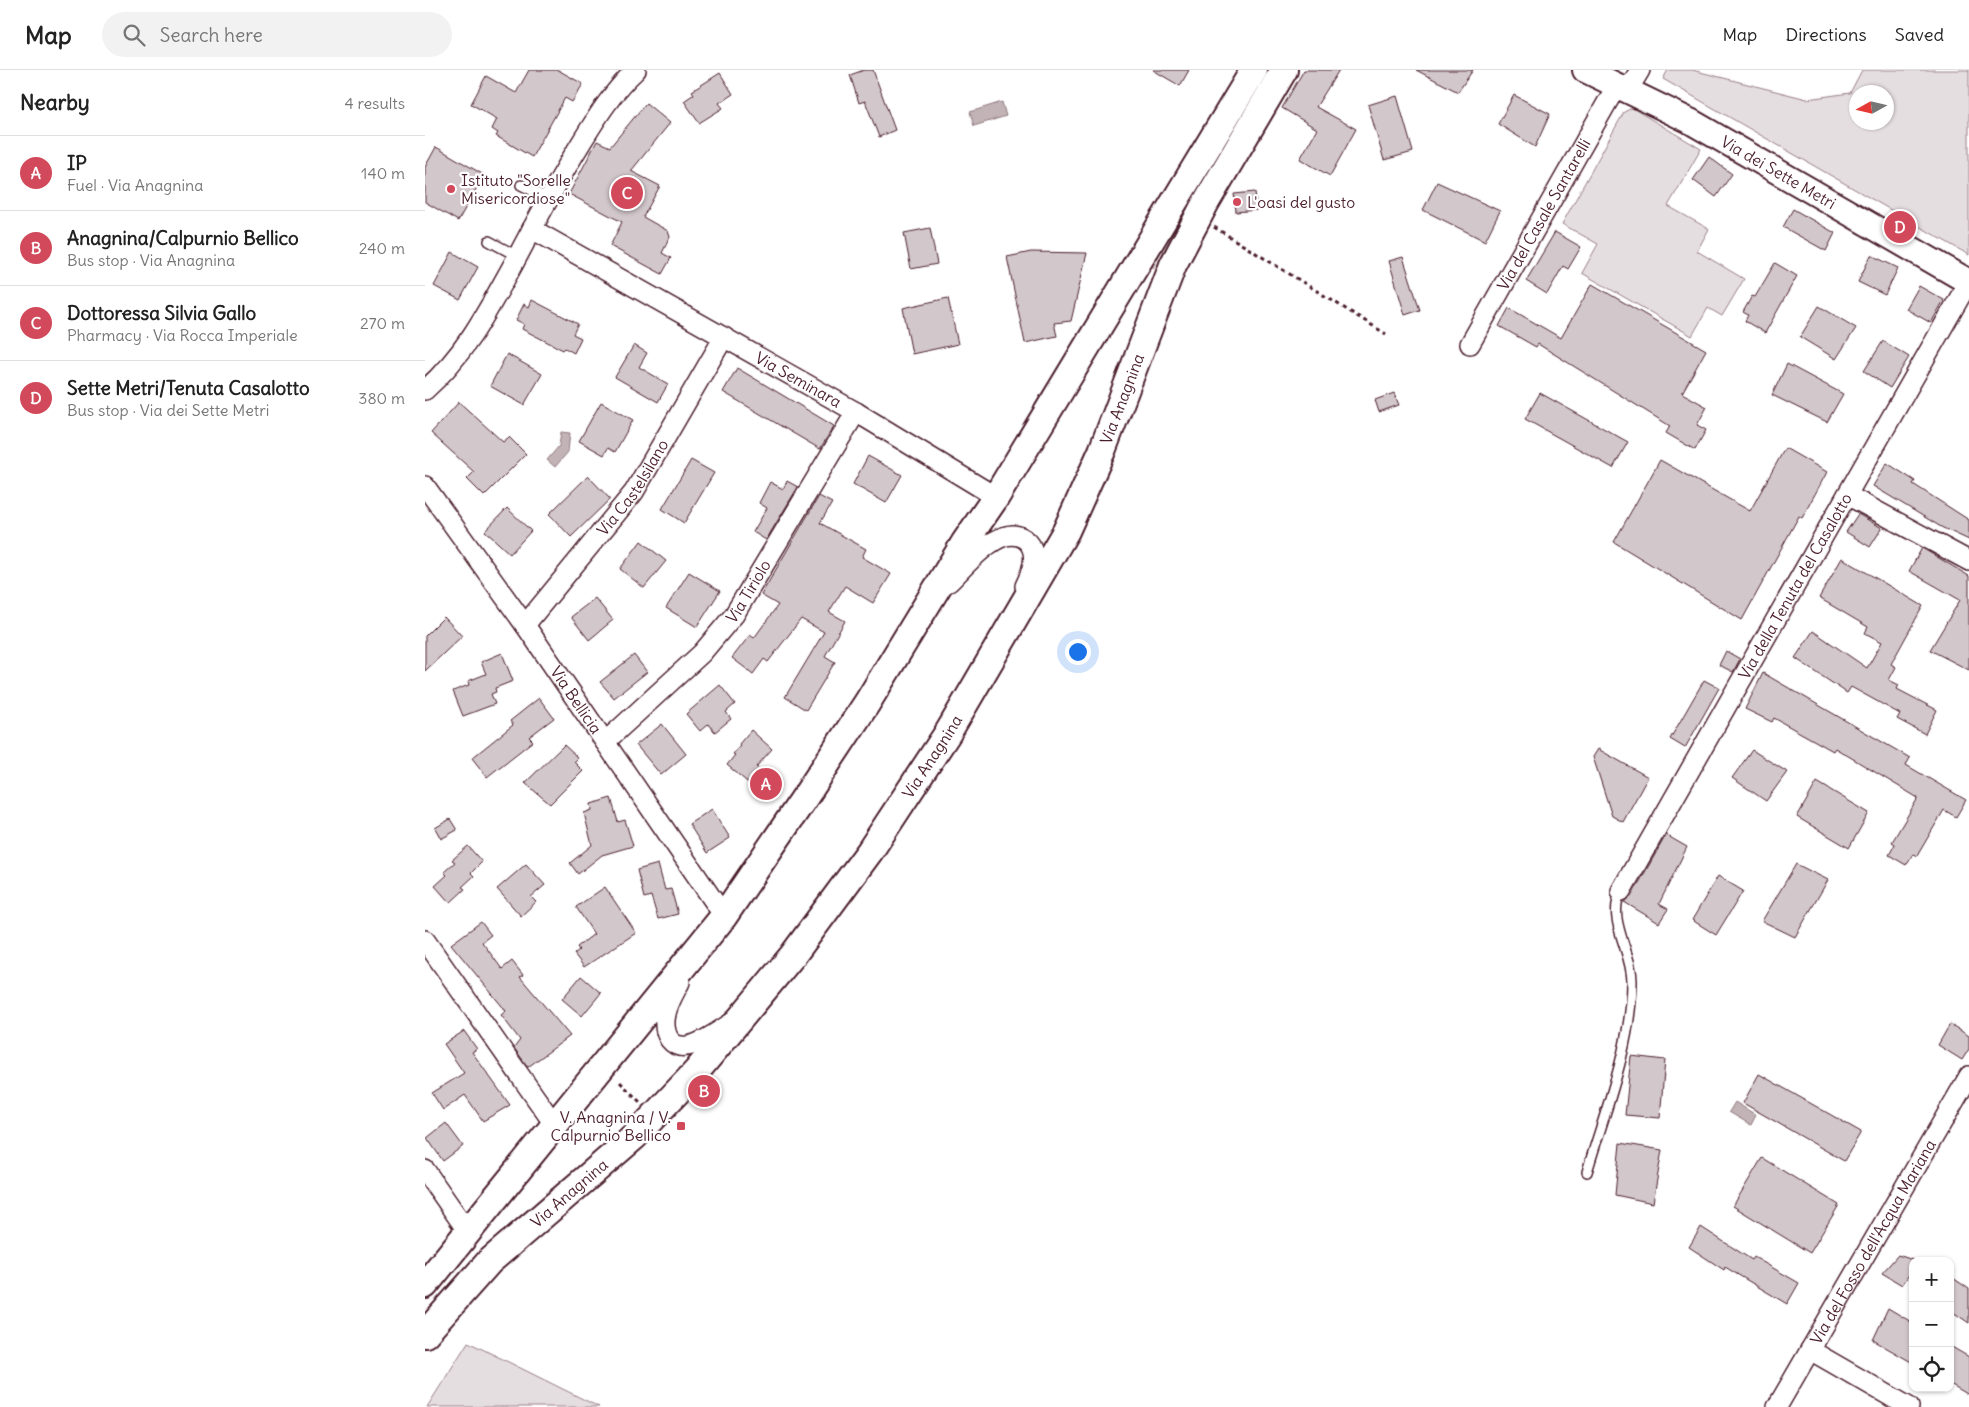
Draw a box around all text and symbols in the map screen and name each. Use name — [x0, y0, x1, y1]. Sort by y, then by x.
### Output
search box — [102, 12, 452, 57]
text: Map — [25, 20, 72, 50]
icon: search — [120, 21, 148, 49]
text: Search here — [160, 23, 263, 47]
text: Map — [1722, 23, 1757, 46]
text: Directions — [1785, 23, 1867, 46]
text: Saved — [1895, 23, 1944, 46]
north arrow — [1849, 85, 1894, 130]
text: Nearby — [20, 89, 90, 116]
text: 4 results — [344, 93, 405, 113]
street label: Via dei Sette Metri — [1717, 131, 1840, 213]
street label: Via del Casale Santarelli — [1493, 135, 1594, 294]
text: IP — [67, 151, 87, 175]
text: A — [31, 163, 41, 183]
text: 140 m — [361, 163, 405, 183]
place label: Istituto "Sorelle Misericordiose" — [461, 170, 571, 208]
pin: C — [611, 174, 643, 212]
text: Fuel · Via Anagnina — [67, 175, 203, 195]
marker: Istituto "Sorelle Misericordiose" — [445, 183, 457, 195]
place label: L'oasi del gusto — [1247, 192, 1355, 212]
marker: L'oasi del gusto — [1231, 196, 1243, 208]
pin: D — [1884, 208, 1916, 246]
text: Anagnina/Calpurnio Bellico — [67, 226, 299, 250]
text: B — [31, 238, 41, 258]
text: 240 m — [359, 238, 405, 258]
text: Bus stop · Via Anagnina — [67, 250, 235, 270]
text: Dottoressa Silvia Gallo — [67, 301, 256, 325]
text: C — [31, 313, 41, 333]
text: 270 m — [360, 313, 405, 333]
text: Pharmacy · Via Rocca Imperiale — [67, 325, 298, 345]
street label: Via Seminara — [752, 347, 845, 412]
street label: Via Anagnina — [1096, 351, 1148, 447]
text: Sette Metri/Tenuta Casalotto — [67, 376, 310, 400]
text: D — [30, 388, 42, 408]
text: 380 m — [358, 388, 405, 408]
text: Bus stop · Via dei Sette Metri — [67, 400, 269, 420]
street label: Via Castelsilano — [592, 436, 672, 540]
street label: Via della Tenuta del Casalotto — [1734, 490, 1856, 683]
street label: Via Tiriolo — [722, 556, 775, 627]
your location — [1065, 639, 1091, 665]
street label: Via Bellicia — [546, 662, 606, 737]
street label: Via Anagnina — [898, 711, 966, 802]
pin: A — [750, 765, 782, 803]
pin: B — [688, 1072, 720, 1110]
place label: V. Anagnina / V. Calpurnio Bellico — [550, 1107, 671, 1145]
marker: V. Anagnina / V. Calpurnio Bellico — [675, 1120, 687, 1132]
street label: Via del Fosso dell'Acqua Mariana — [1806, 1136, 1940, 1348]
street label: Via Anagnina — [526, 1154, 612, 1232]
map controls — [1909, 1257, 1954, 1392]
button: + — [1909, 1257, 1954, 1302]
button: − — [1909, 1302, 1954, 1347]
button: locate — [1909, 1347, 1954, 1392]

